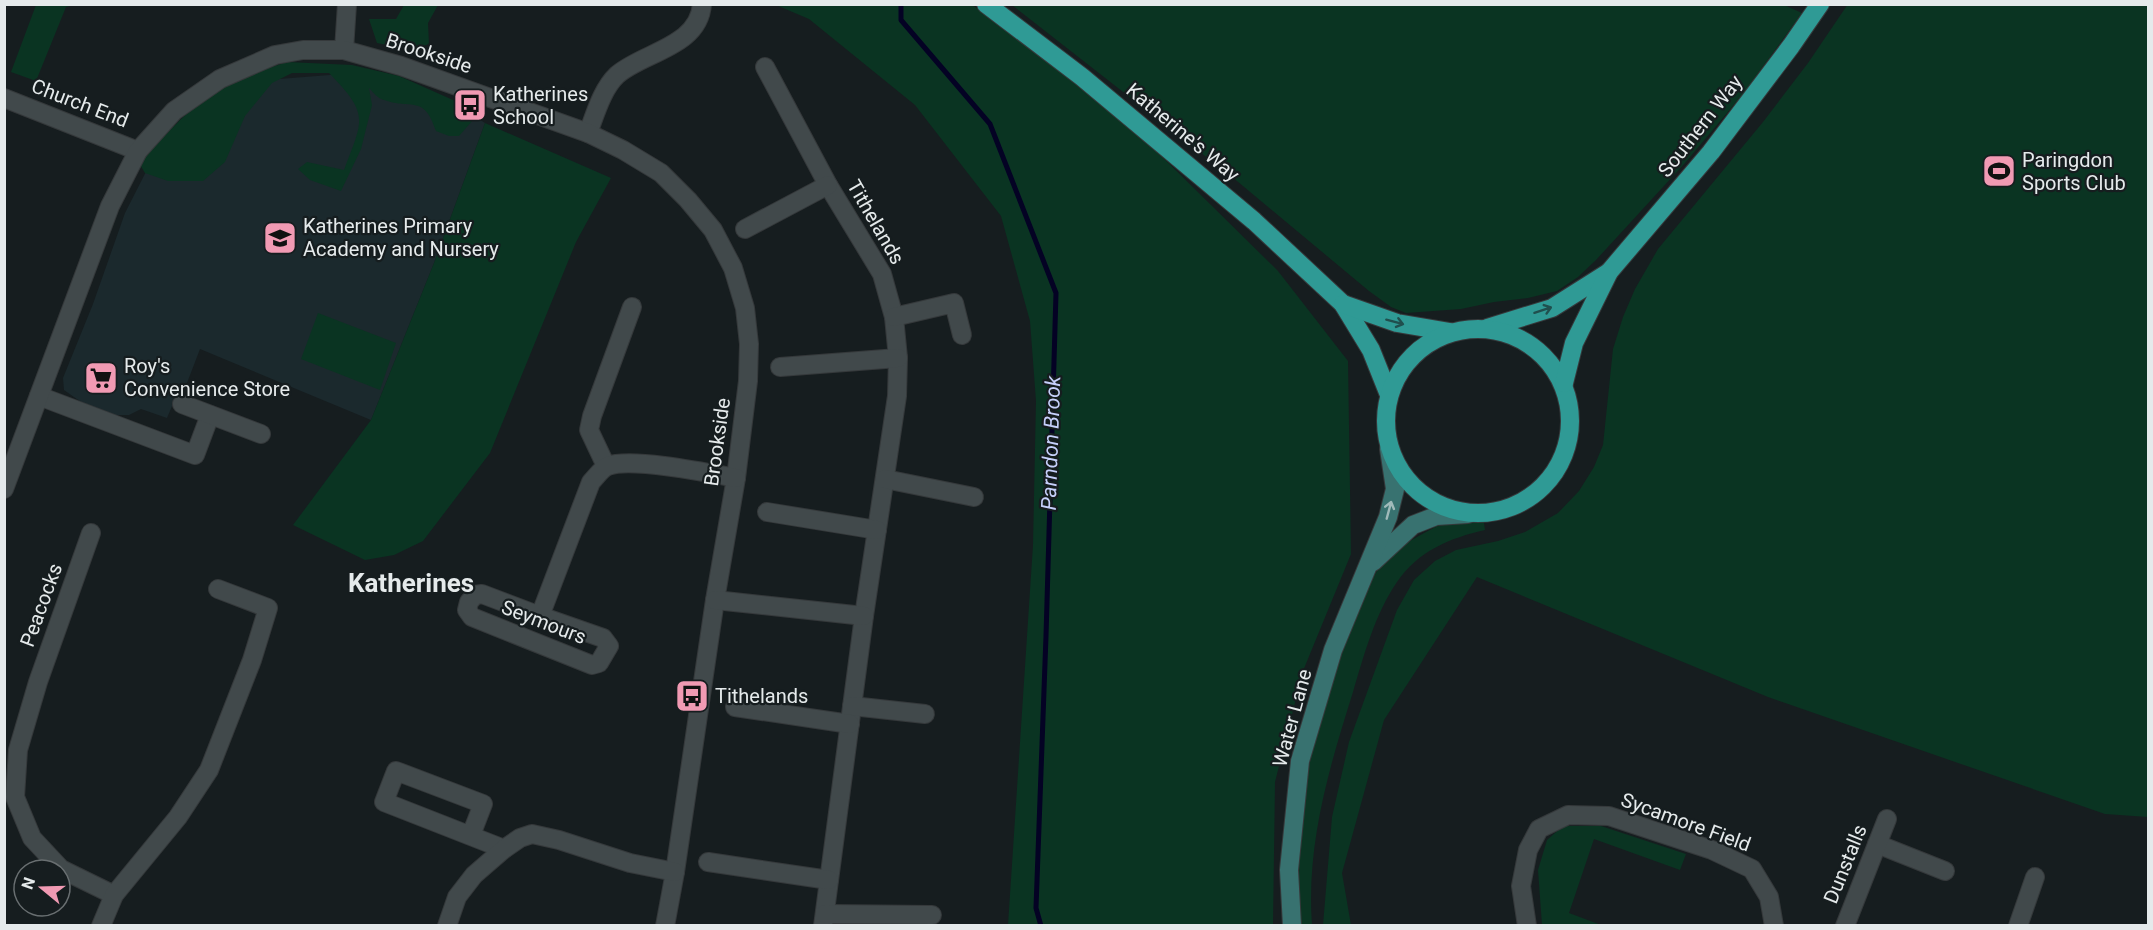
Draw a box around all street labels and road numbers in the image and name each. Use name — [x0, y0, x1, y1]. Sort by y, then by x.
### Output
street label: Brookside — [383, 28, 475, 78]
street label: Southern Way — [1653, 70, 1748, 182]
street label: Church End — [28, 74, 132, 132]
street label: Katherine's Way — [1122, 78, 1245, 187]
street label: Tithelands — [842, 176, 910, 268]
street label: Brookside — [699, 396, 735, 488]
street label: Peacocks — [15, 560, 67, 650]
street label: Seymours — [498, 595, 590, 649]
street label: Water Lane — [1267, 666, 1317, 770]
street label: Sycamore Field — [1618, 787, 1754, 857]
street label: Dunstalls — [1818, 821, 1872, 907]

